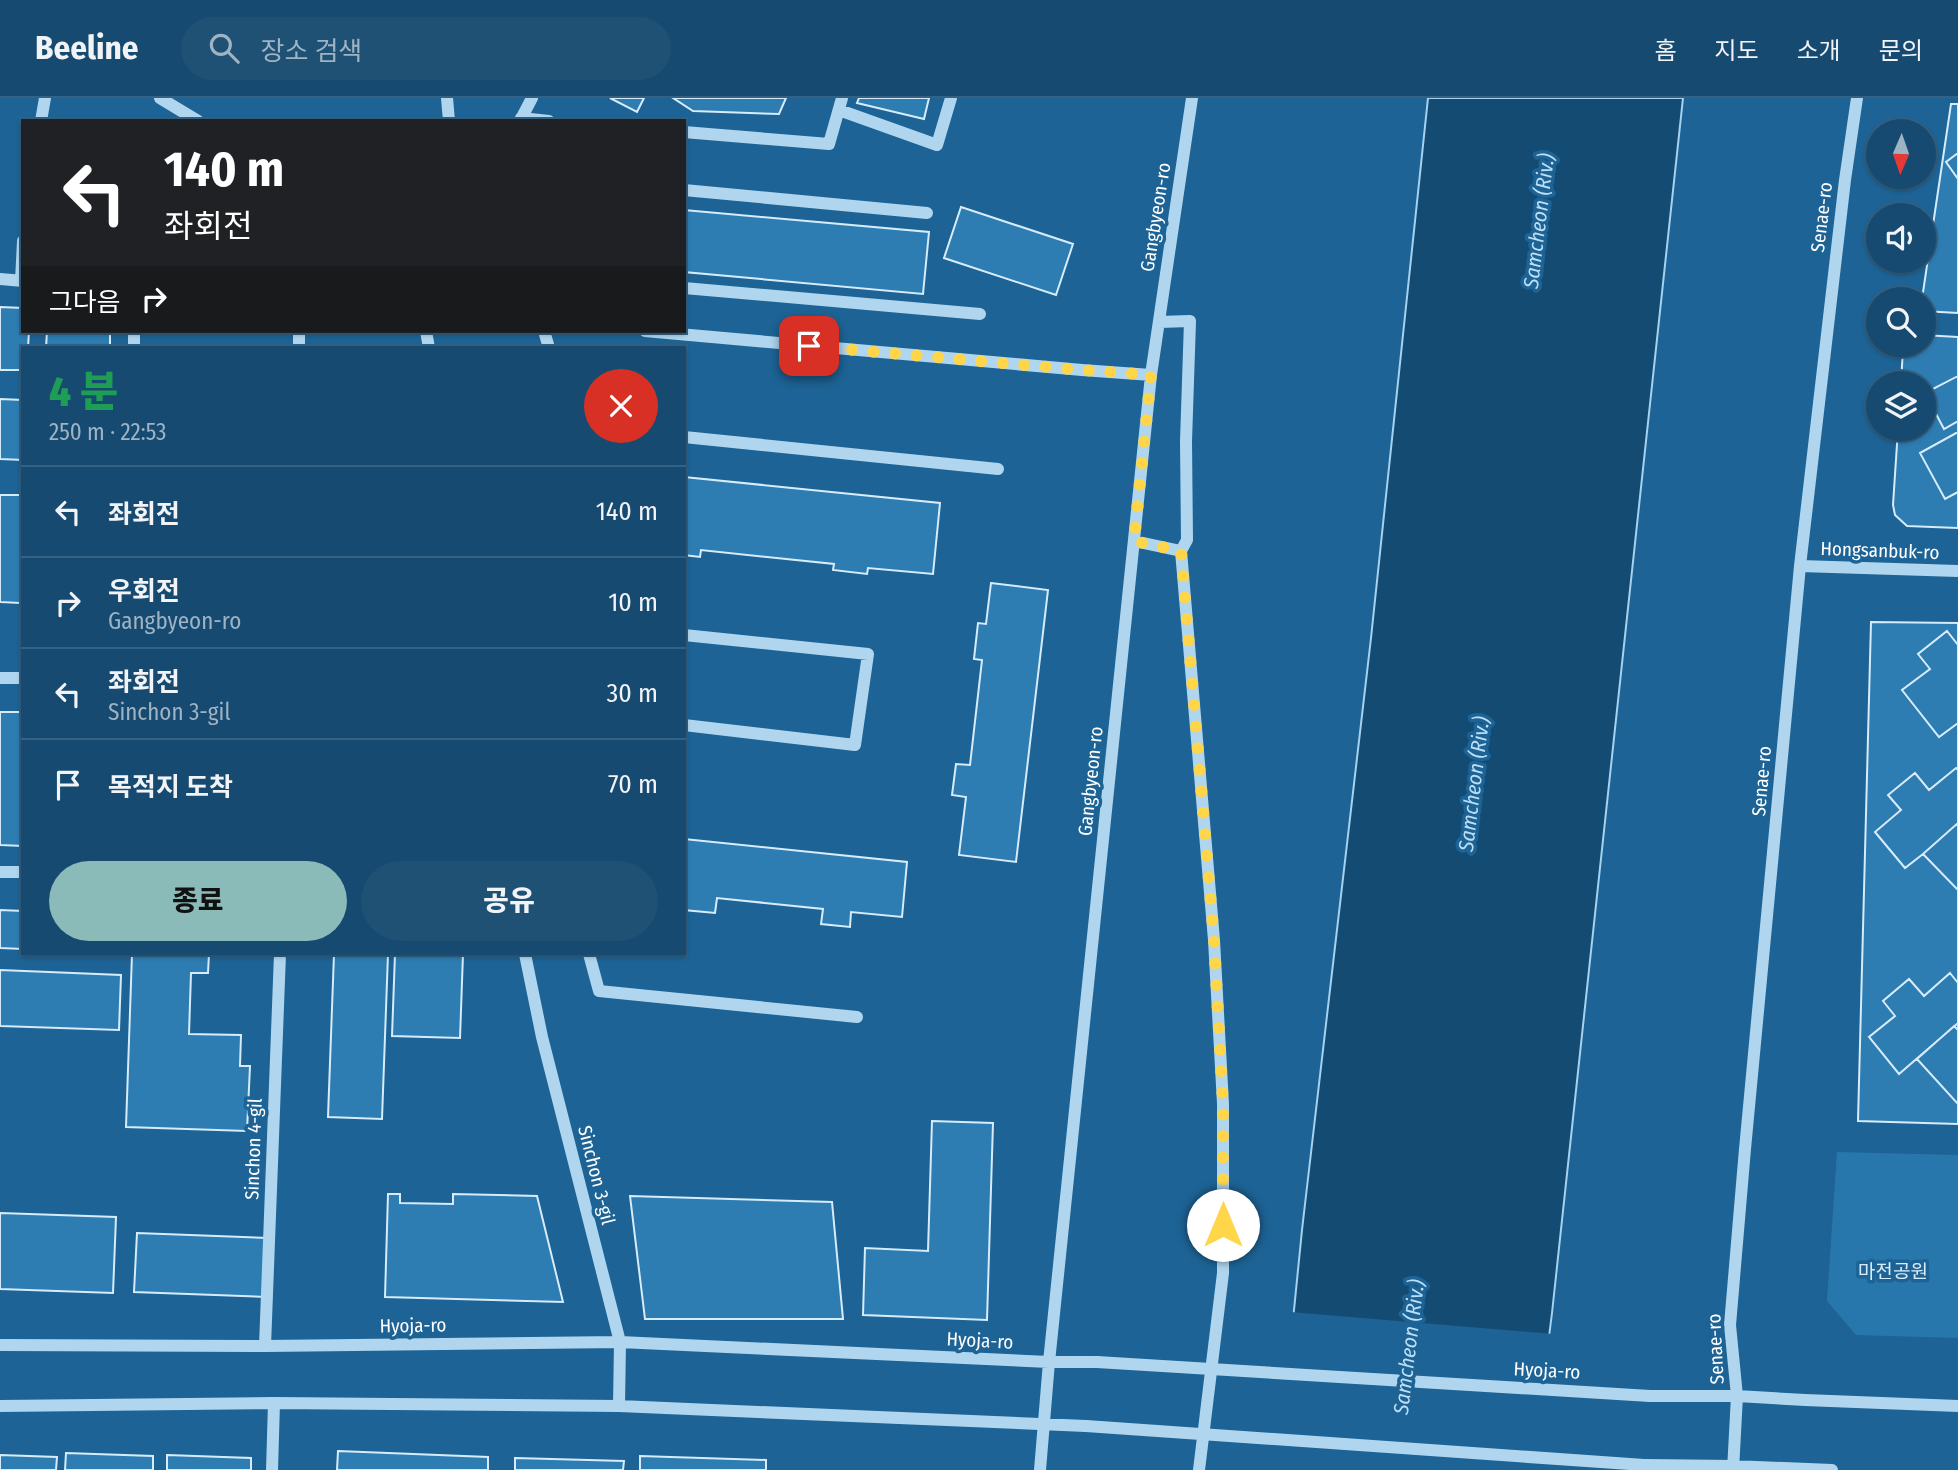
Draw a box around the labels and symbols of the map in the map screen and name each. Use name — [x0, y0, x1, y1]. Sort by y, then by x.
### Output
north arrow — [1866, 119, 1936, 189]
water label: Samcheon (Riv.) — [1518, 152, 1560, 291]
street label: Gangbyeon-ro — [1136, 161, 1175, 273]
street label: Senae-ro — [1806, 181, 1837, 254]
pin — [779, 316, 839, 376]
street label: Hongsanbuk-ro — [1820, 537, 1940, 564]
water label: Samcheon (Riv.) — [1453, 715, 1495, 854]
street label: Gangbyeon-ro — [1073, 725, 1108, 837]
street label: Senae-ro — [1747, 745, 1776, 817]
street label: Sinchon 4-gil — [240, 1098, 267, 1200]
street label: Sinchon 3-gil — [573, 1123, 620, 1227]
position arrow — [1186, 1188, 1260, 1262]
park label: 마전공원 — [1858, 1260, 1928, 1283]
water label: Samcheon (Riv.) — [1388, 1278, 1430, 1417]
street label: Hyoja-ro — [379, 1313, 447, 1338]
street label: Senae-ro — [1702, 1313, 1729, 1385]
street label: Hyoja-ro — [946, 1327, 1014, 1354]
street label: Hyoja-ro — [1513, 1357, 1581, 1384]

